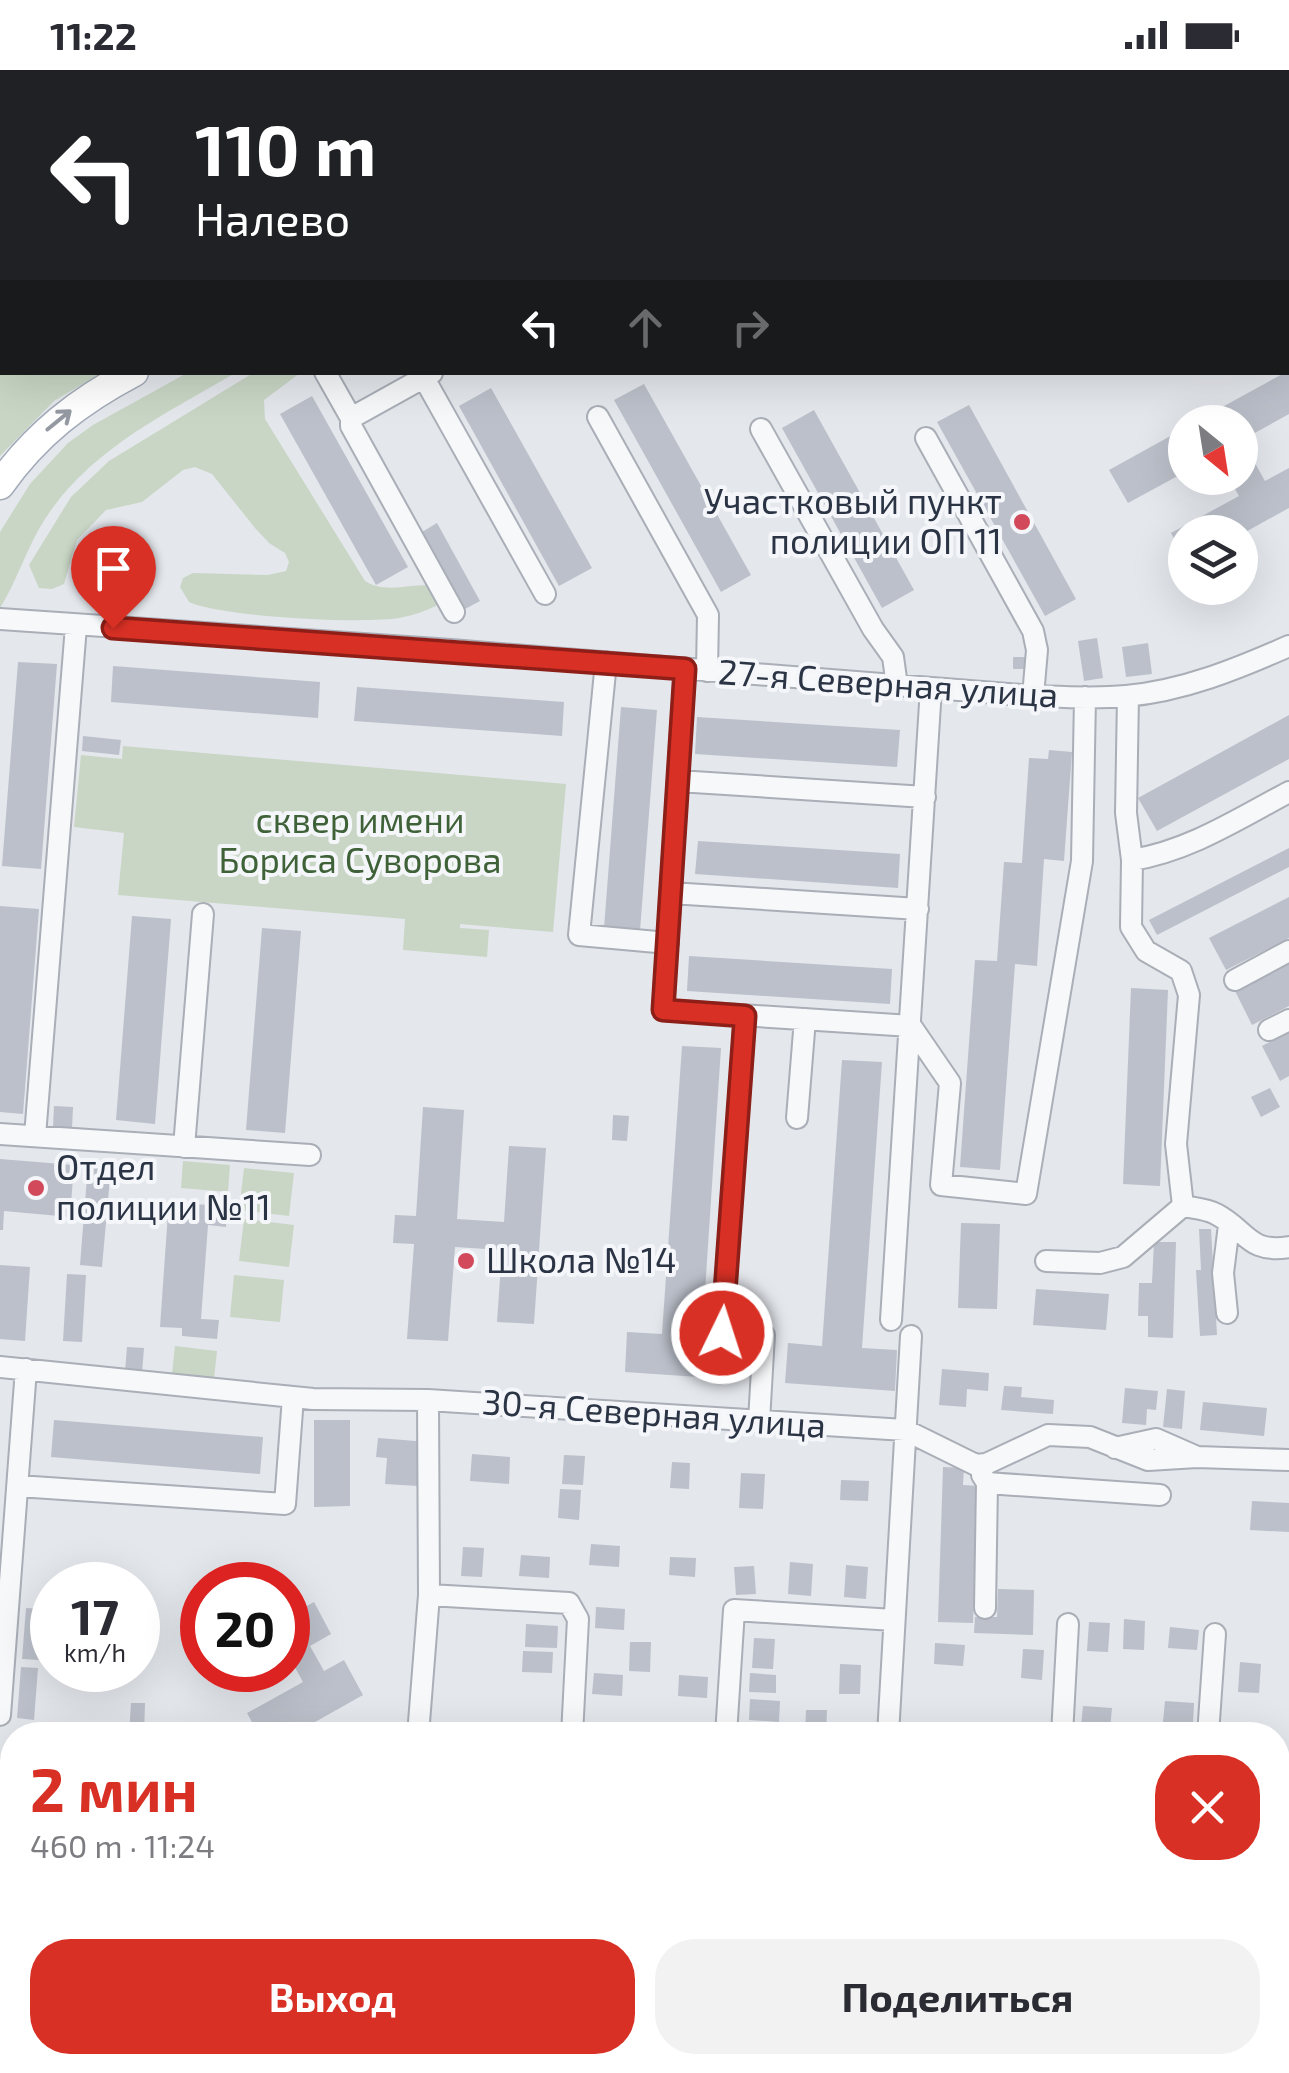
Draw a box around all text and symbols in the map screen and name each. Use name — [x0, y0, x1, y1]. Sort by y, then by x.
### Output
text: 11:22 — [50, 12, 137, 58]
text: 110 m — [195, 106, 376, 190]
icon: left — [30, 110, 160, 240]
text: Налево — [195, 191, 350, 245]
icon: left — [513, 300, 568, 355]
icon: ahead — [618, 300, 673, 355]
icon: right — [723, 300, 778, 355]
north arrow — [1168, 405, 1258, 495]
map controls — [1168, 405, 1258, 605]
one-way arrow — [46, 409, 72, 431]
place label: Участковый пункт полиции ОП 11 — [704, 479, 1002, 561]
marker: Участковый пункт полиции ОП 11 — [1011, 511, 1033, 533]
button: layers — [1168, 515, 1258, 605]
pin — [71, 526, 156, 629]
icon: arrive — [86, 541, 141, 596]
street label: 27-я Северная улица — [717, 649, 1060, 716]
park label: сквер имени Бориса Суворова — [219, 798, 501, 881]
place label: Отдел полиции №11 — [56, 1145, 271, 1227]
marker: Отдел полиции №11 — [25, 1177, 47, 1199]
place label: Школа №14 — [486, 1238, 676, 1280]
marker: Школа №14 — [455, 1250, 477, 1272]
position arrow — [670, 1281, 774, 1385]
street label: 30-я Северная улица — [481, 1379, 827, 1446]
speed limit sign: 20 — [180, 1562, 310, 1692]
text: 17 — [71, 1585, 119, 1645]
text: km/h — [64, 1637, 126, 1667]
text: 2 мин — [30, 1752, 198, 1824]
button: close — [1155, 1755, 1260, 1860]
text: 460 m · 11:24 — [30, 1826, 215, 1864]
button: Выход — [30, 1939, 635, 2054]
button: Поделиться — [655, 1939, 1260, 2054]

